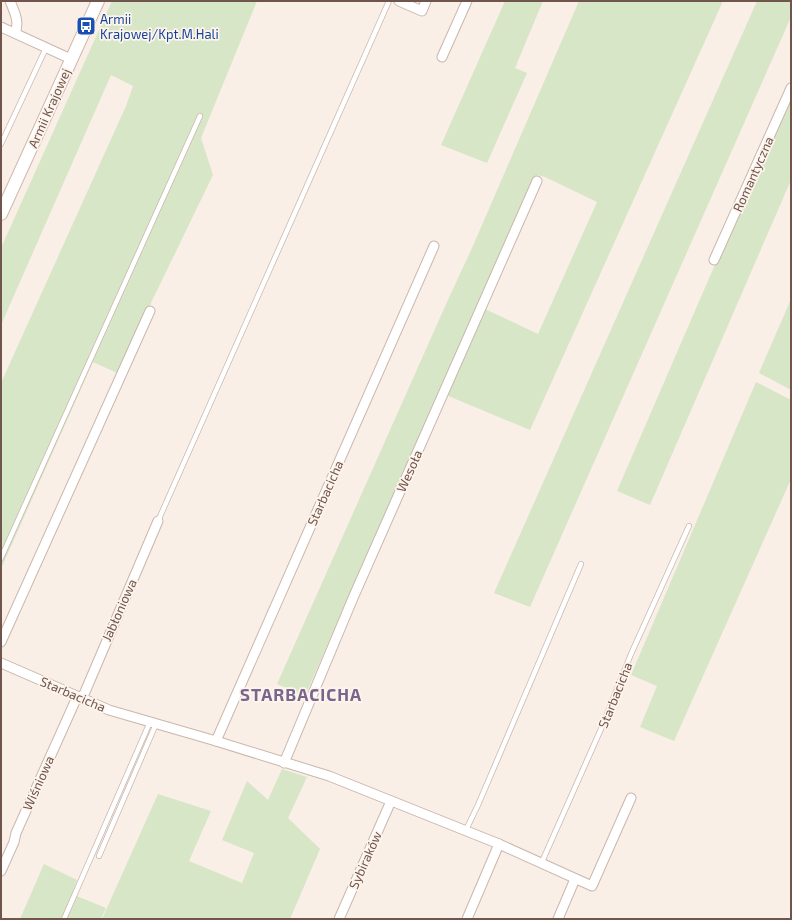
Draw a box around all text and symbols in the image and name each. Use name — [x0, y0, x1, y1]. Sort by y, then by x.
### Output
place label: Armii Krajowej/Kpt.M.Hali — [100, 11, 219, 42]
bus stop icon: Armii Krajowej/Kpt.M.Hali — [75, 15, 97, 37]
street label: Armii Krajowej — [24, 66, 74, 150]
street label: Romantyczna — [729, 134, 777, 214]
street label: Wesoła — [393, 447, 425, 495]
street label: Starbacicha — [304, 458, 346, 528]
street label: Jabłoniowa — [98, 576, 140, 644]
street label: Starbacicha — [595, 660, 635, 730]
street label: Starbacicha — [38, 673, 108, 715]
district label: STARBACICHA — [240, 684, 362, 704]
street label: Wiśniowa — [19, 753, 57, 813]
street label: Sybiraków — [345, 828, 385, 891]

